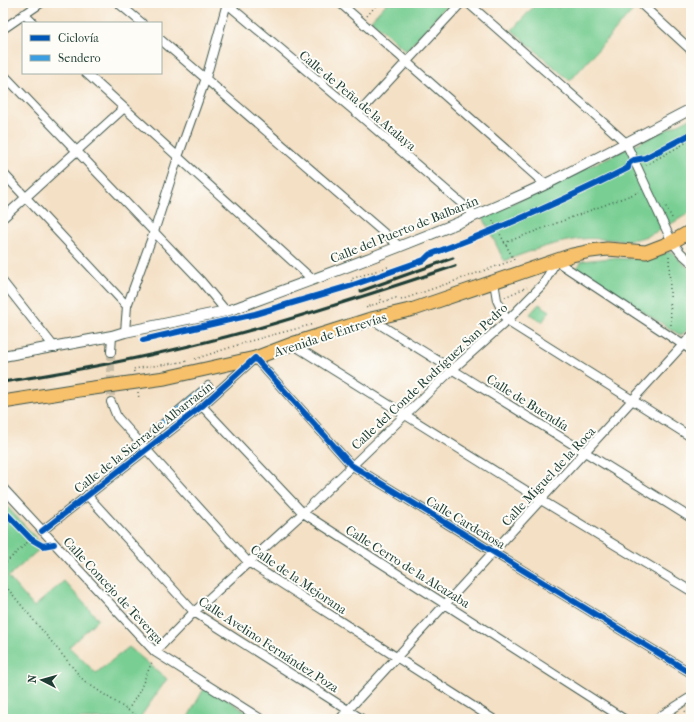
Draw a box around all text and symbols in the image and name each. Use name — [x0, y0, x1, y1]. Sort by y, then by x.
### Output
legend — [22, 22, 162, 74]
text: Ciclovía — [58, 31, 99, 45]
street label: Calle de Peña de la Atalaya — [296, 47, 420, 154]
text: Sendero — [58, 51, 101, 65]
street label: Calle del Puerto de Balbarán — [328, 193, 481, 266]
street label: Calle del Conde Rodríguez San Pedro — [348, 300, 511, 453]
street label: Avenida de Entrevías — [271, 309, 388, 360]
street label: Calle de Buendía — [484, 371, 572, 434]
street label: Calle de la Sierra de Albarracín — [71, 378, 216, 496]
street label: Calle Miguel de la Roca — [498, 423, 599, 529]
street label: Calle Cardeñosa — [423, 493, 509, 552]
street label: Calle Cerro de la Alcazaba — [343, 522, 473, 611]
street label: Calle Concejo de Teverga — [60, 534, 168, 647]
street label: Calle de la Mejorana — [248, 542, 350, 618]
street label: Calle Avelino Fernández Poza — [196, 593, 342, 696]
north arrow — [22, 660, 62, 700]
text: N — [26, 674, 40, 684]

